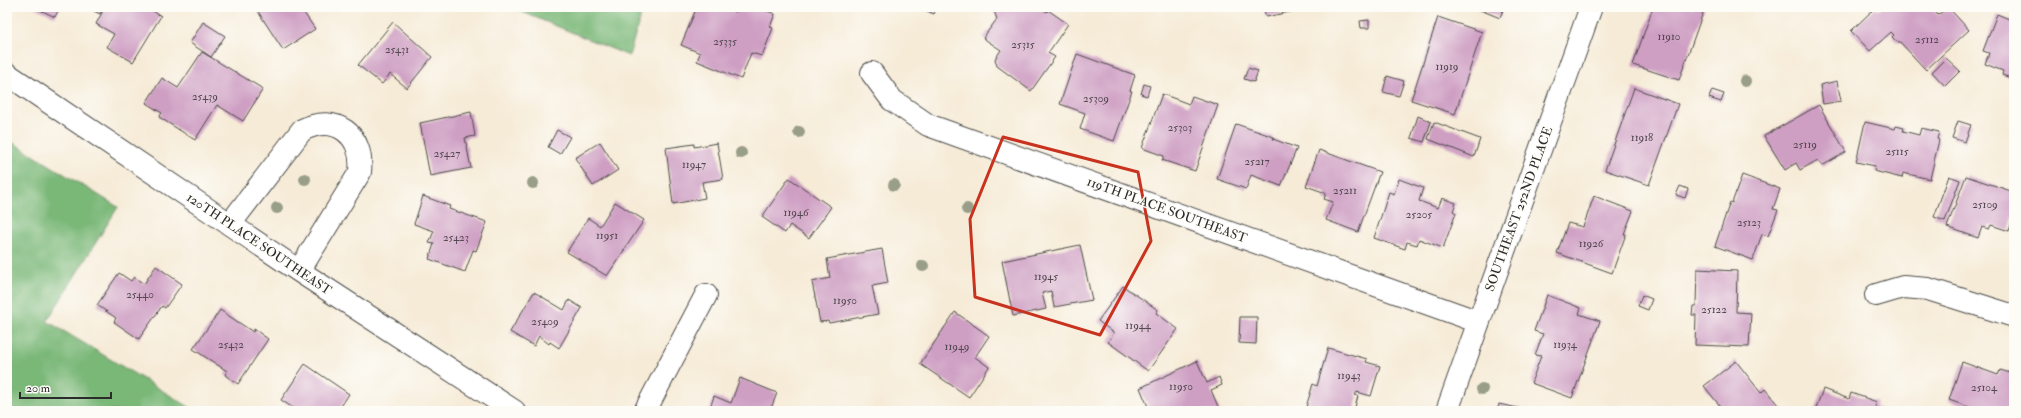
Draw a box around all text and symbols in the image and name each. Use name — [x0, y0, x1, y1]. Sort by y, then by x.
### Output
house number: 11910 — [1658, 30, 1681, 43]
house number: 25112 — [1915, 33, 1939, 46]
house number: 25335 — [713, 35, 737, 48]
house number: 25315 — [1011, 38, 1035, 51]
house number: 25431 — [385, 43, 409, 56]
house number: 11919 — [1436, 60, 1458, 73]
house number: 25439 — [192, 90, 218, 103]
house number: 25309 — [1083, 92, 1109, 105]
house number: 25303 — [1168, 121, 1192, 134]
street label: SOUTHEAST 252ND PLACE — [1482, 124, 1556, 294]
house number: 11918 — [1631, 131, 1653, 144]
house number: 25119 — [1793, 138, 1817, 151]
house number: 25115 — [1885, 145, 1909, 158]
house number: 25427 — [434, 147, 460, 160]
house number: 25217 — [1245, 155, 1269, 168]
house number: 11947 — [682, 158, 706, 171]
street label: 119TH PLACE SOUTHEAST — [1085, 174, 1250, 247]
house number: 25211 — [1333, 184, 1357, 197]
street label: 120TH PLACE SOUTHEAST — [184, 189, 335, 299]
house number: 25109 — [1972, 198, 1998, 211]
house number: 11946 — [784, 206, 810, 219]
house number: 25205 — [1406, 208, 1432, 221]
house number: 25123 — [1737, 216, 1761, 229]
house number: 11951 — [596, 229, 618, 242]
house number: 25423 — [443, 231, 469, 244]
house number: 11926 — [1579, 237, 1605, 250]
house number: 11945 — [1034, 270, 1058, 283]
house number: 25440 — [126, 288, 154, 301]
house number: 11950 — [833, 294, 857, 307]
house number: 25122 — [1701, 303, 1727, 316]
house number: 25409 — [531, 315, 559, 328]
house number: 11944 — [1125, 319, 1152, 332]
house number: 25432 — [218, 338, 244, 351]
house number: 11934 — [1553, 338, 1578, 351]
house number: 11949 — [944, 340, 970, 353]
house number: 11943 — [1337, 369, 1361, 382]
scale bar — [20, 374, 111, 400]
house number: 11950 — [1169, 380, 1193, 393]
text: 20 m — [26, 381, 51, 396]
house number: 25104 — [1971, 381, 1998, 394]

